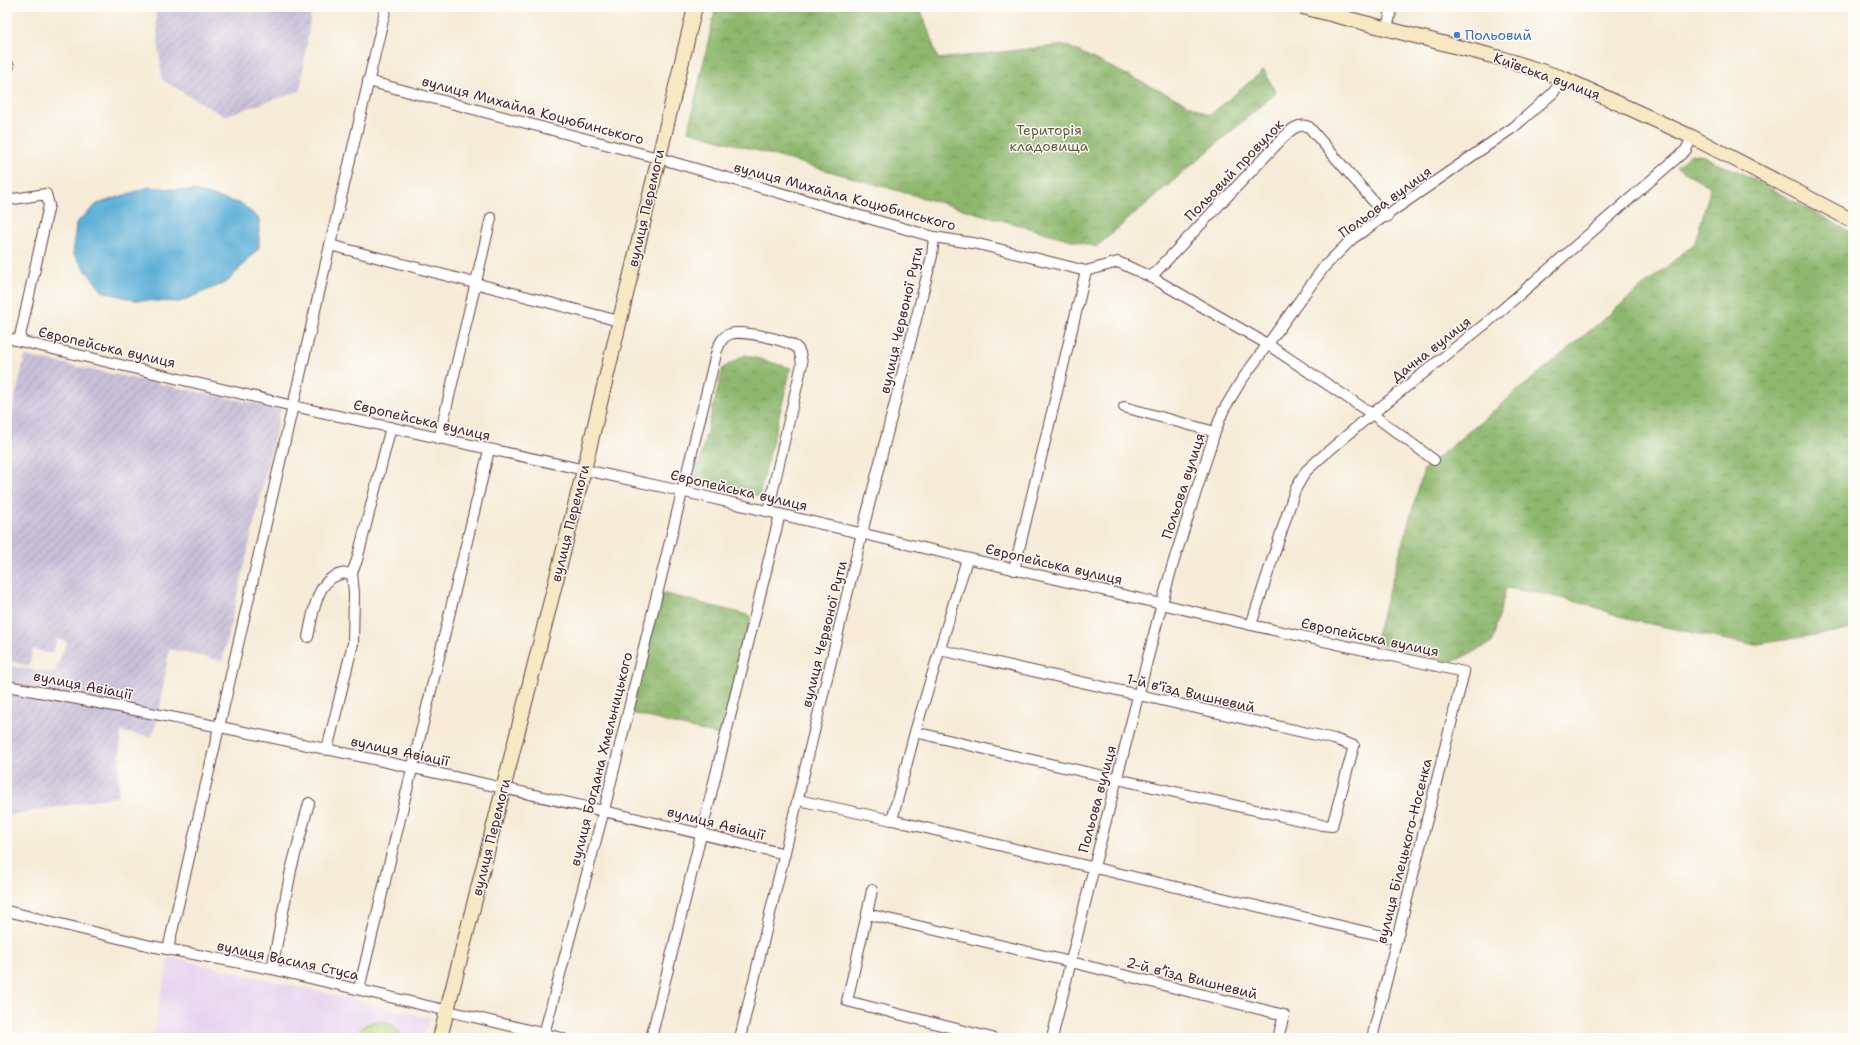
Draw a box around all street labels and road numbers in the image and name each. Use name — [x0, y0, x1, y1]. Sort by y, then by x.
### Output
street label: Київська вулиця — [1491, 48, 1603, 104]
street label: вулиця Михайла Коцюбинського — [420, 72, 646, 148]
street label: Польовий провулок — [1181, 115, 1288, 225]
street label: вулиця Перемоги — [624, 147, 668, 269]
street label: вулиця Михайла Коцюбинського — [732, 158, 958, 234]
street label: Польова вулиця — [1335, 162, 1435, 242]
street label: вулиця Червоної Рути — [875, 245, 927, 395]
street label: Дачна вулиця — [1387, 312, 1475, 386]
street label: Європейська вулиця — [37, 322, 177, 372]
street label: Європейська вулиця — [352, 395, 492, 445]
street label: Польова вулиця — [1157, 431, 1209, 541]
street label: вулиця Перемоги — [547, 462, 593, 584]
street label: Європейська вулиця — [669, 465, 809, 515]
street label: Європейська вулиця — [984, 539, 1124, 589]
street label: вулиця Червоної Рути — [797, 559, 851, 709]
street label: Європейська вулиця — [1299, 614, 1441, 660]
street label: вулиця Богдана Хмельницького — [566, 650, 636, 868]
street label: вулиця Авіації — [32, 667, 135, 704]
street label: 1-й в'їзд Вишневий — [1125, 669, 1257, 717]
street label: вулиця Авіації — [349, 732, 452, 770]
street label: Польова вулиця — [1074, 743, 1120, 855]
street label: вулиця Білецького-Носенка — [1372, 756, 1436, 946]
street label: вулиця Перемоги — [468, 776, 514, 898]
street label: вулиця Авіації — [665, 802, 768, 844]
street label: вулиця Василя Стуса — [215, 936, 361, 984]
street label: 2-й вʼїзд Вишневий — [1125, 953, 1259, 1003]

